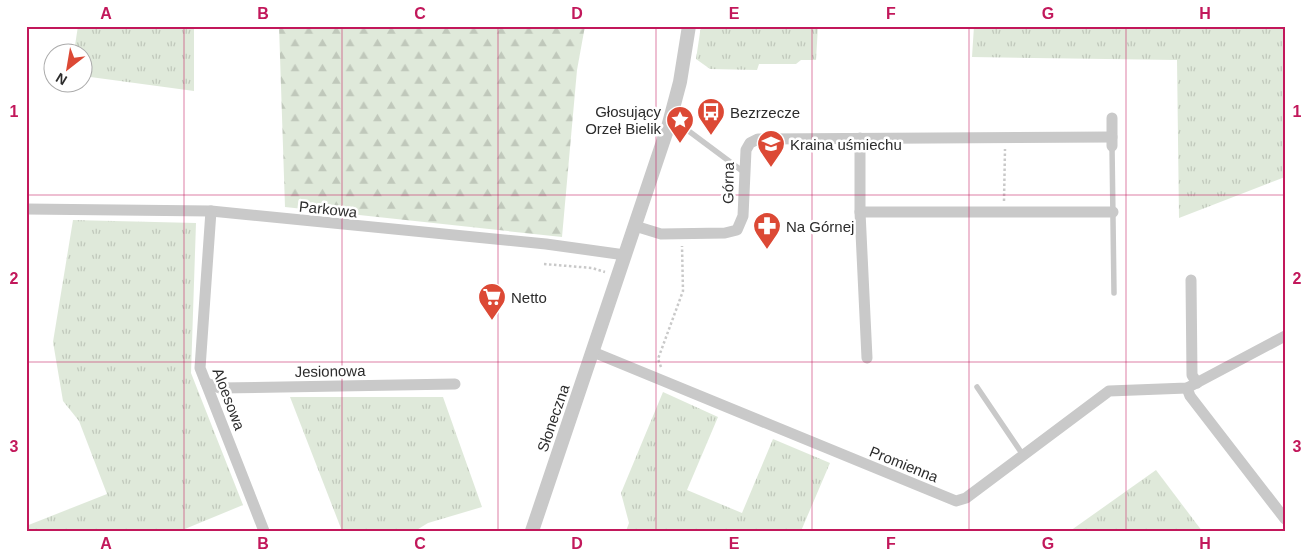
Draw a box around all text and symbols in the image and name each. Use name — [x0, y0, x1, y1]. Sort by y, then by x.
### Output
text: A — [100, 5, 112, 22]
text: B — [257, 5, 269, 22]
text: C — [414, 5, 426, 22]
text: D — [571, 5, 583, 22]
text: E — [729, 5, 740, 22]
text: F — [886, 5, 896, 22]
text: G — [1042, 5, 1054, 22]
text: H — [1199, 5, 1211, 22]
north arrow — [42, 42, 92, 92]
text: N — [53, 70, 70, 89]
bus stop icon: Bezrzecze — [696, 97, 726, 136]
text: 1 — [10, 103, 19, 120]
place label: Głosujący Orzeł Bielik — [585, 103, 662, 137]
text: 1 — [1293, 103, 1302, 120]
place label: Bezrzecze — [730, 104, 800, 121]
place icon: Głosujący Orzeł Bielik — [665, 105, 695, 144]
school or university icon: Kraina uśmiechu — [756, 129, 786, 168]
place label: Kraina uśmiechu — [790, 136, 902, 153]
street label: Górna — [719, 161, 737, 204]
street label: Parkowa — [298, 197, 359, 221]
pharmacy icon: Na Górnej — [752, 211, 782, 250]
place label: Na Górnej — [786, 218, 854, 235]
text: 2 — [10, 270, 19, 287]
text: 2 — [1293, 270, 1302, 287]
supermarket icon: Netto — [477, 282, 507, 321]
place label: Netto — [511, 289, 547, 306]
street label: Jesionowa — [294, 362, 366, 380]
street label: Aloesowa — [209, 366, 249, 433]
street label: Słoneczna — [534, 382, 573, 454]
text: 3 — [10, 438, 19, 455]
text: 3 — [1293, 438, 1302, 455]
street label: Promienna — [867, 443, 941, 486]
text: A — [100, 535, 112, 552]
text: B — [257, 535, 269, 552]
text: C — [414, 535, 426, 552]
text: D — [571, 535, 583, 552]
text: E — [729, 535, 740, 552]
text: F — [886, 535, 896, 552]
text: G — [1042, 535, 1054, 552]
text: H — [1199, 535, 1211, 552]

